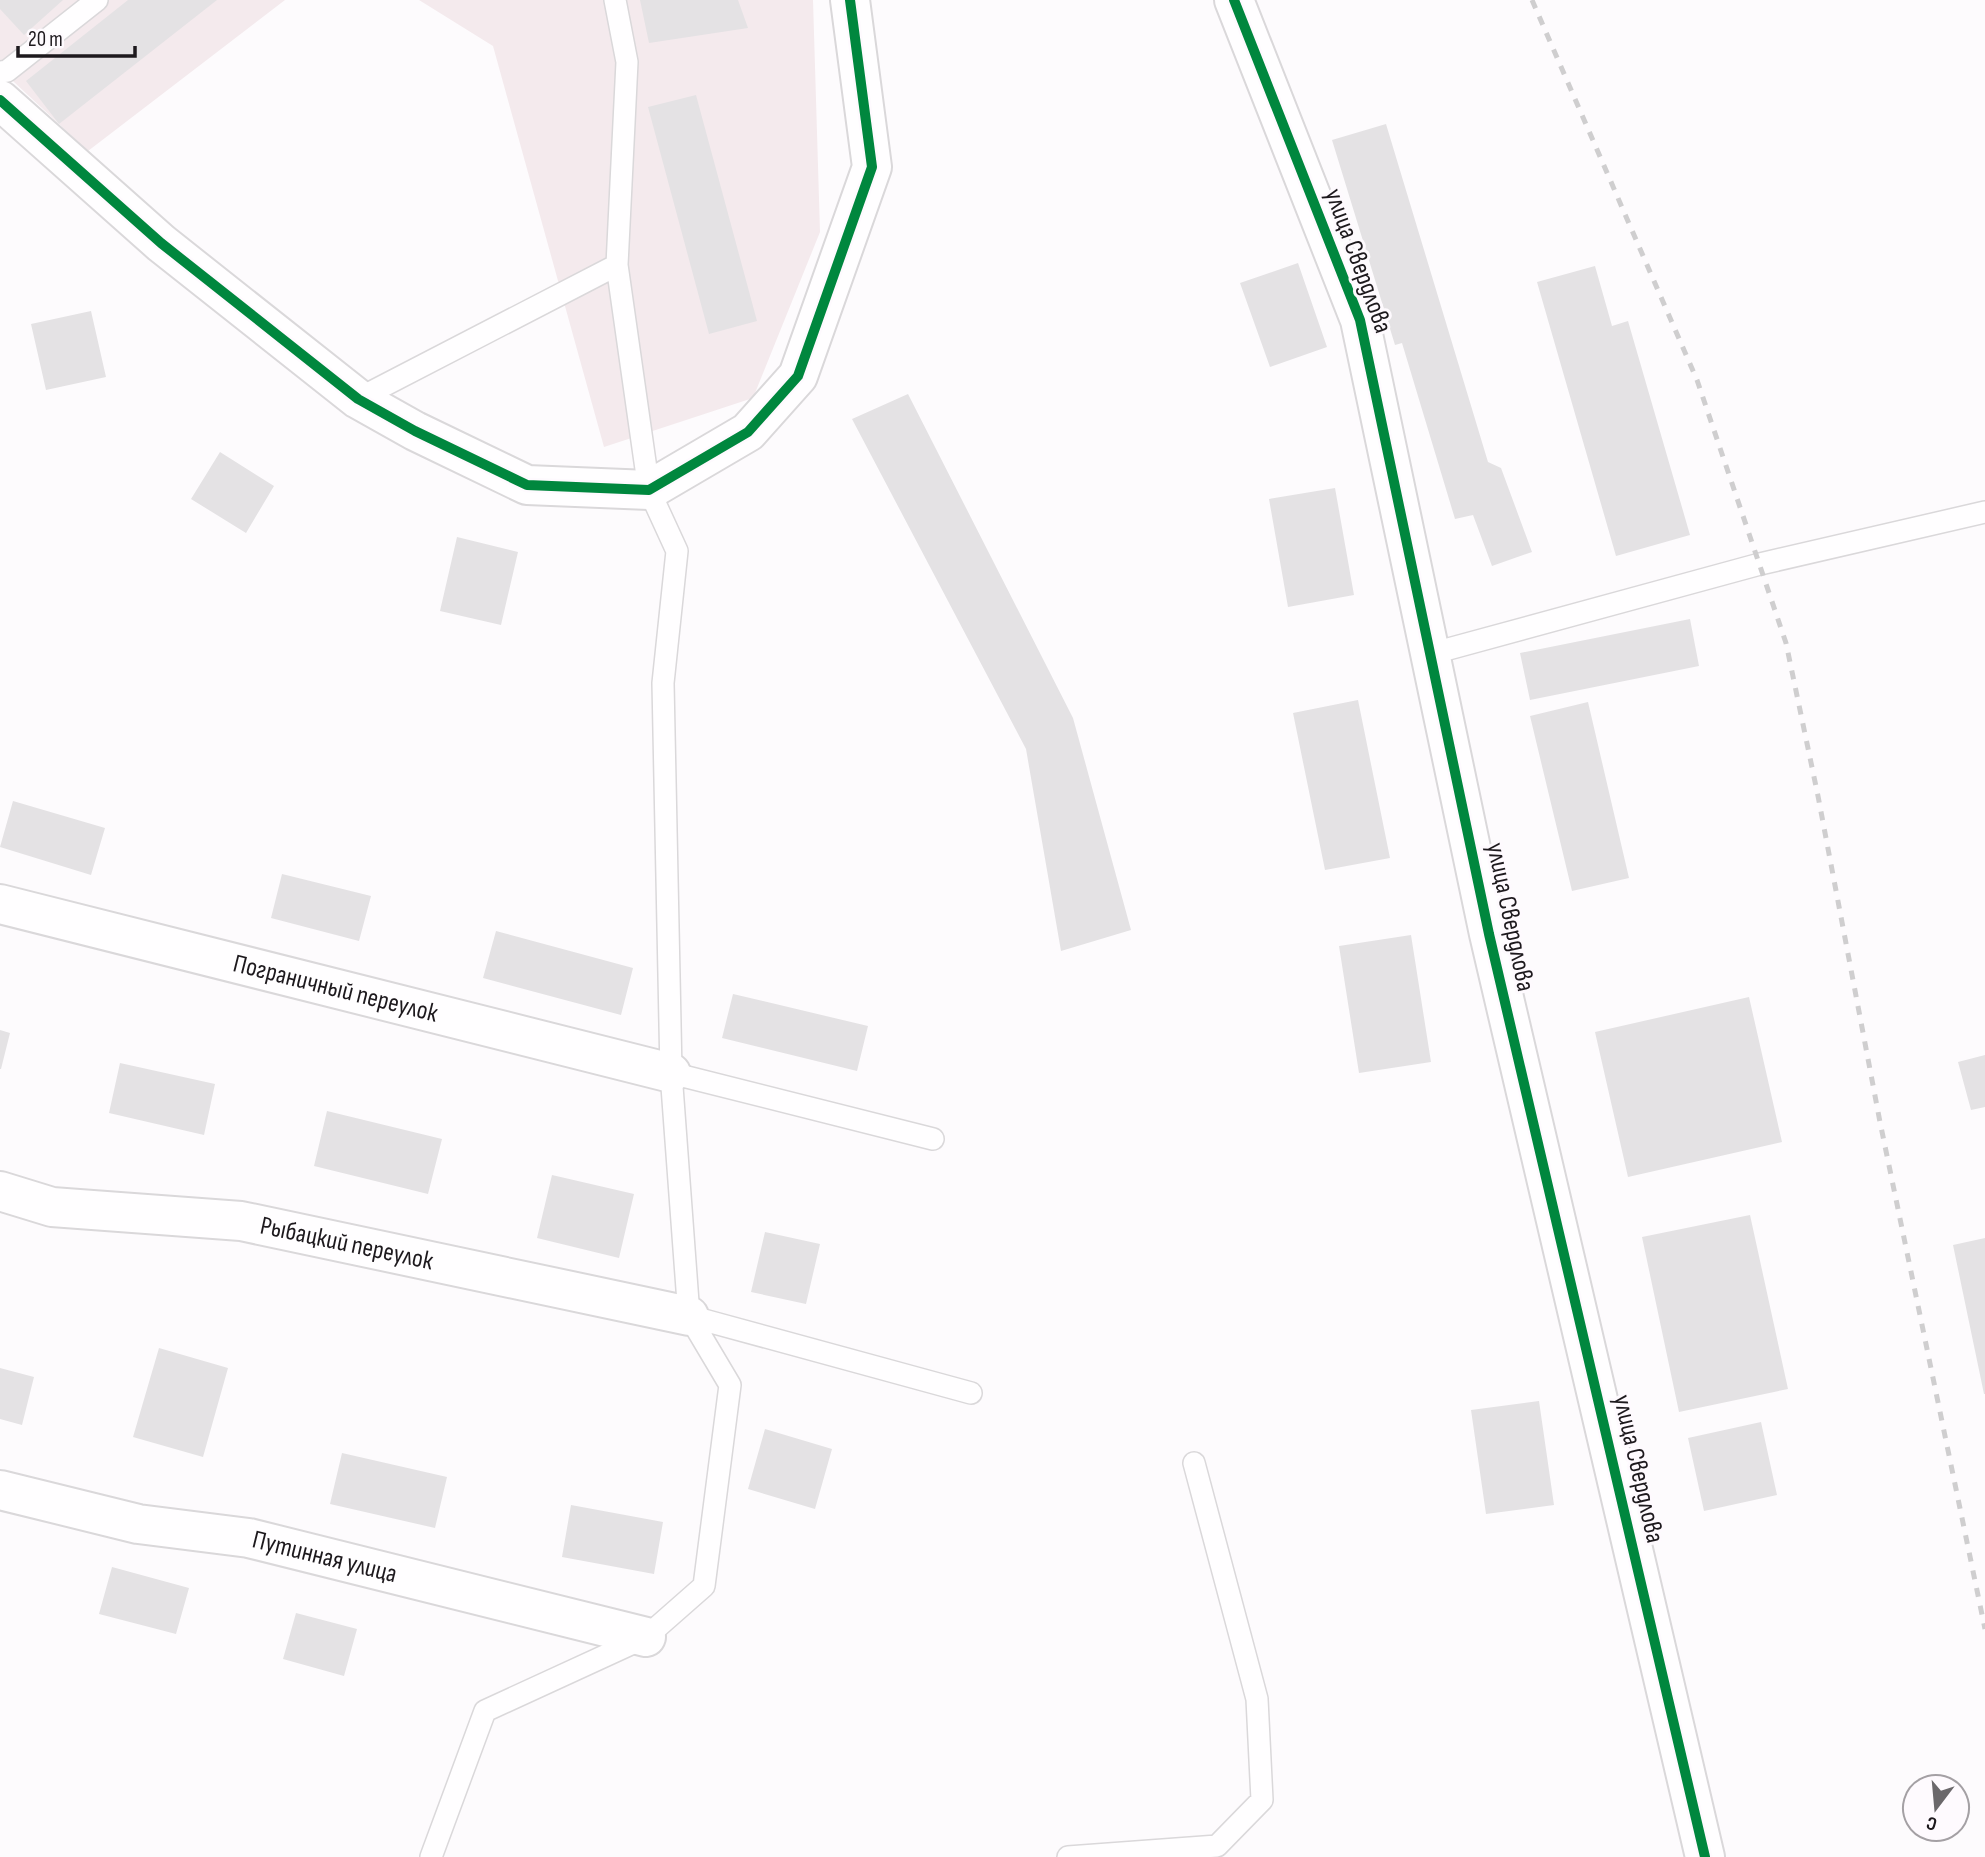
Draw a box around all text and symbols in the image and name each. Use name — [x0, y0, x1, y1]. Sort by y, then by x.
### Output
scale bar — [18, 14, 135, 58]
text: 20 m — [28, 27, 63, 52]
street label: улица Свердлова — [1318, 185, 1398, 337]
street label: улица Свердлова — [1479, 840, 1541, 994]
street label: Пограничный переулок — [230, 948, 441, 1029]
street label: Рыбацкий переулок — [258, 1210, 436, 1277]
street label: улица Свердлова — [1606, 1392, 1670, 1546]
street label: Путинная улица — [249, 1524, 400, 1590]
north arrow — [1901, 1773, 1971, 1843]
text: С — [1924, 1810, 1940, 1835]

